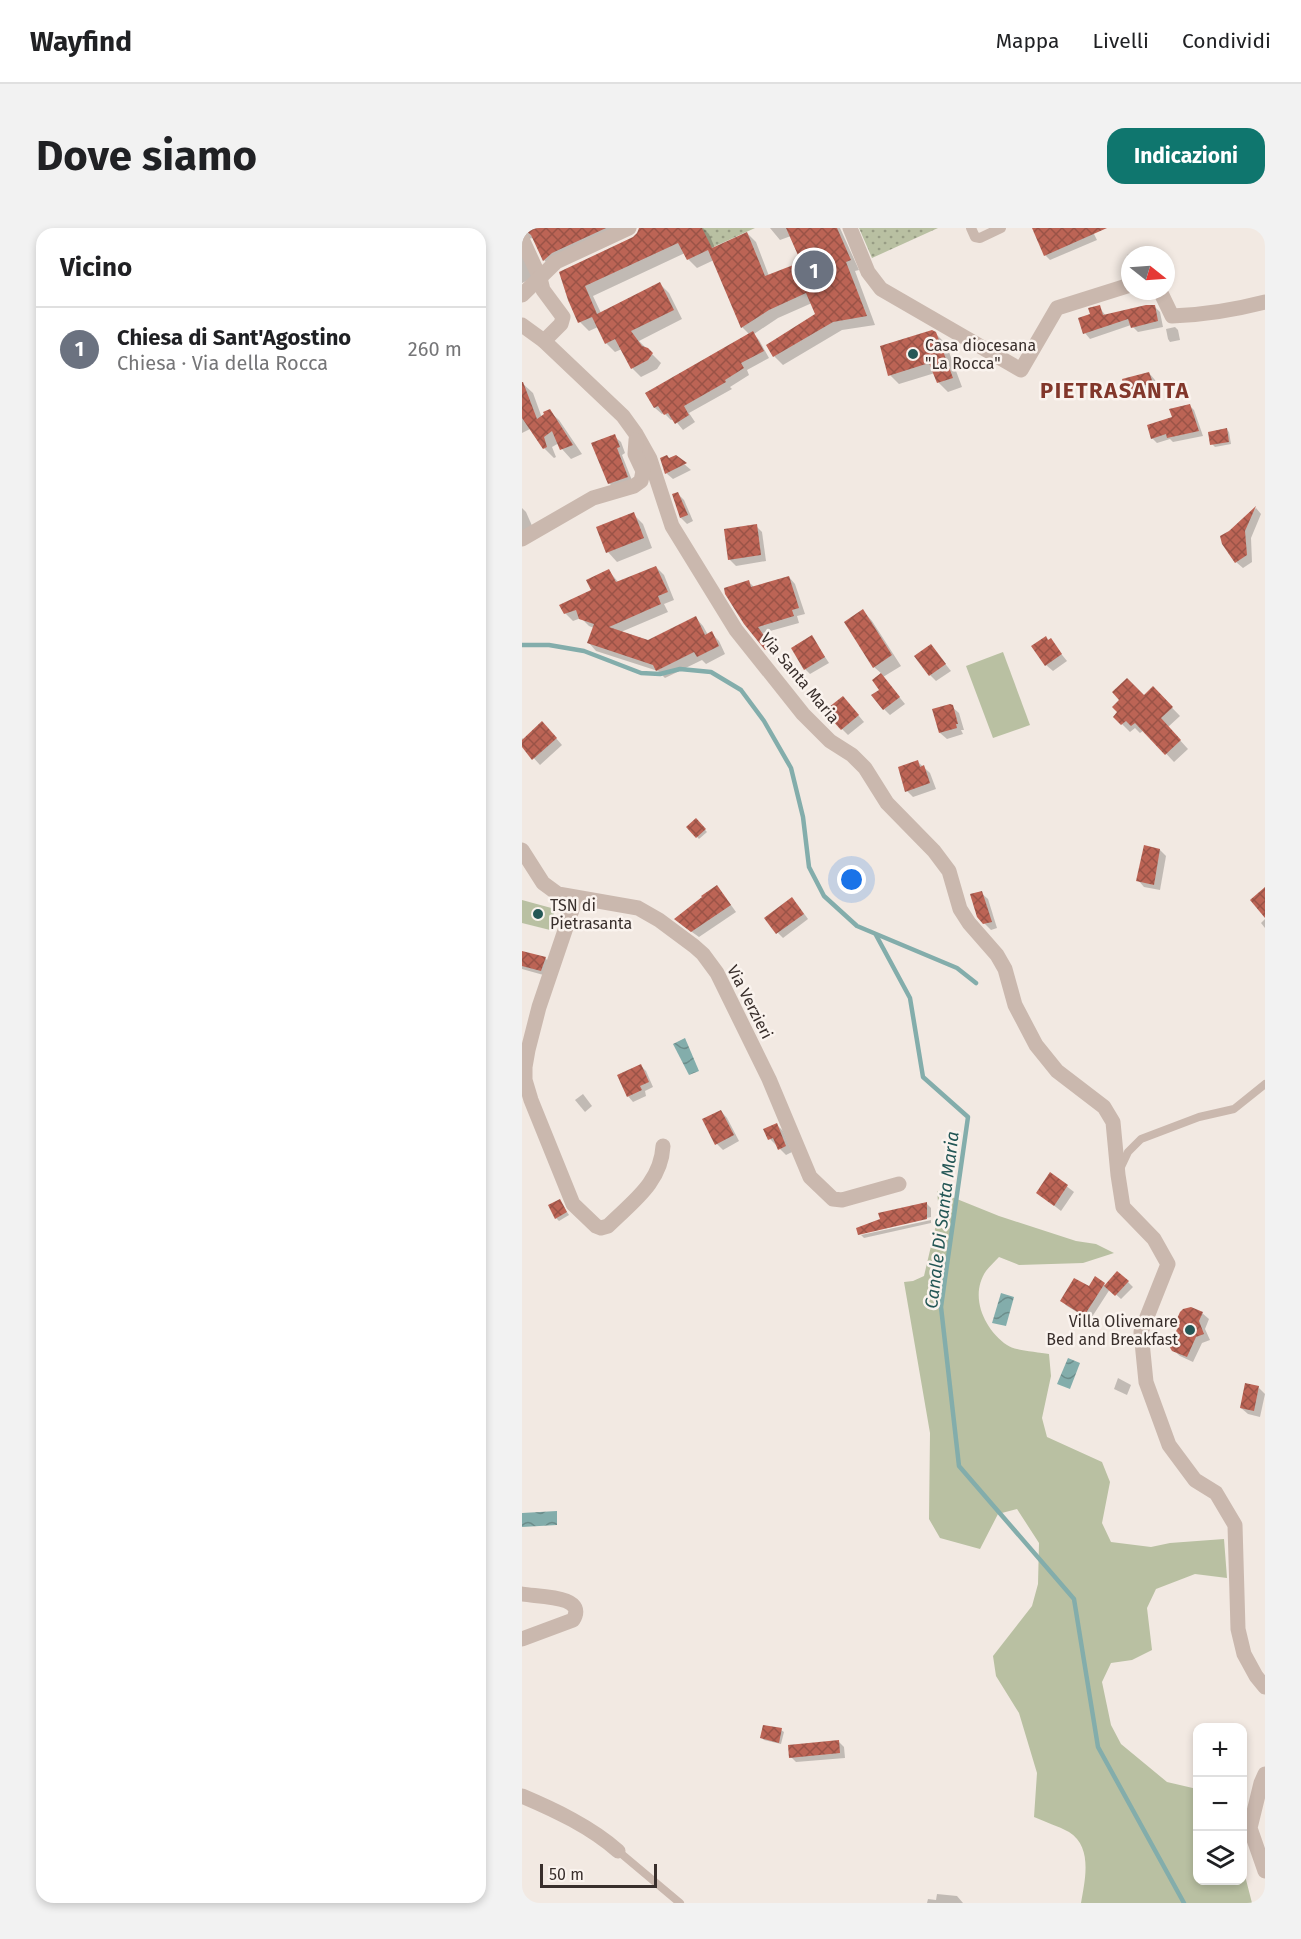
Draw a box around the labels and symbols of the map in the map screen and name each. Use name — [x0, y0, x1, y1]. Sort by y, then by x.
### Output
north arrow — [1121, 246, 1175, 300]
pin: 1 — [794, 248, 834, 292]
place label: Casa diocesana "La Rocca" — [925, 336, 1036, 373]
marker: Casa diocesana "La Rocca" — [906, 347, 920, 361]
district label: PIETRASANTA — [1040, 377, 1190, 404]
street label: Via Santa Maria — [757, 629, 843, 727]
your location — [837, 865, 866, 894]
place label: TSN di Pietrasanta — [550, 896, 632, 933]
marker: TSN di Pietrasanta — [531, 907, 545, 921]
street label: Via Verzieri — [723, 962, 777, 1042]
water label: Canale Di Santa Maria — [920, 1130, 964, 1310]
place label: Villa Olivemare Bed and Breakfast — [1046, 1312, 1178, 1349]
marker: Villa Olivemare Bed and Breakfast — [1183, 1323, 1197, 1337]
scale bar — [540, 1861, 657, 1888]

